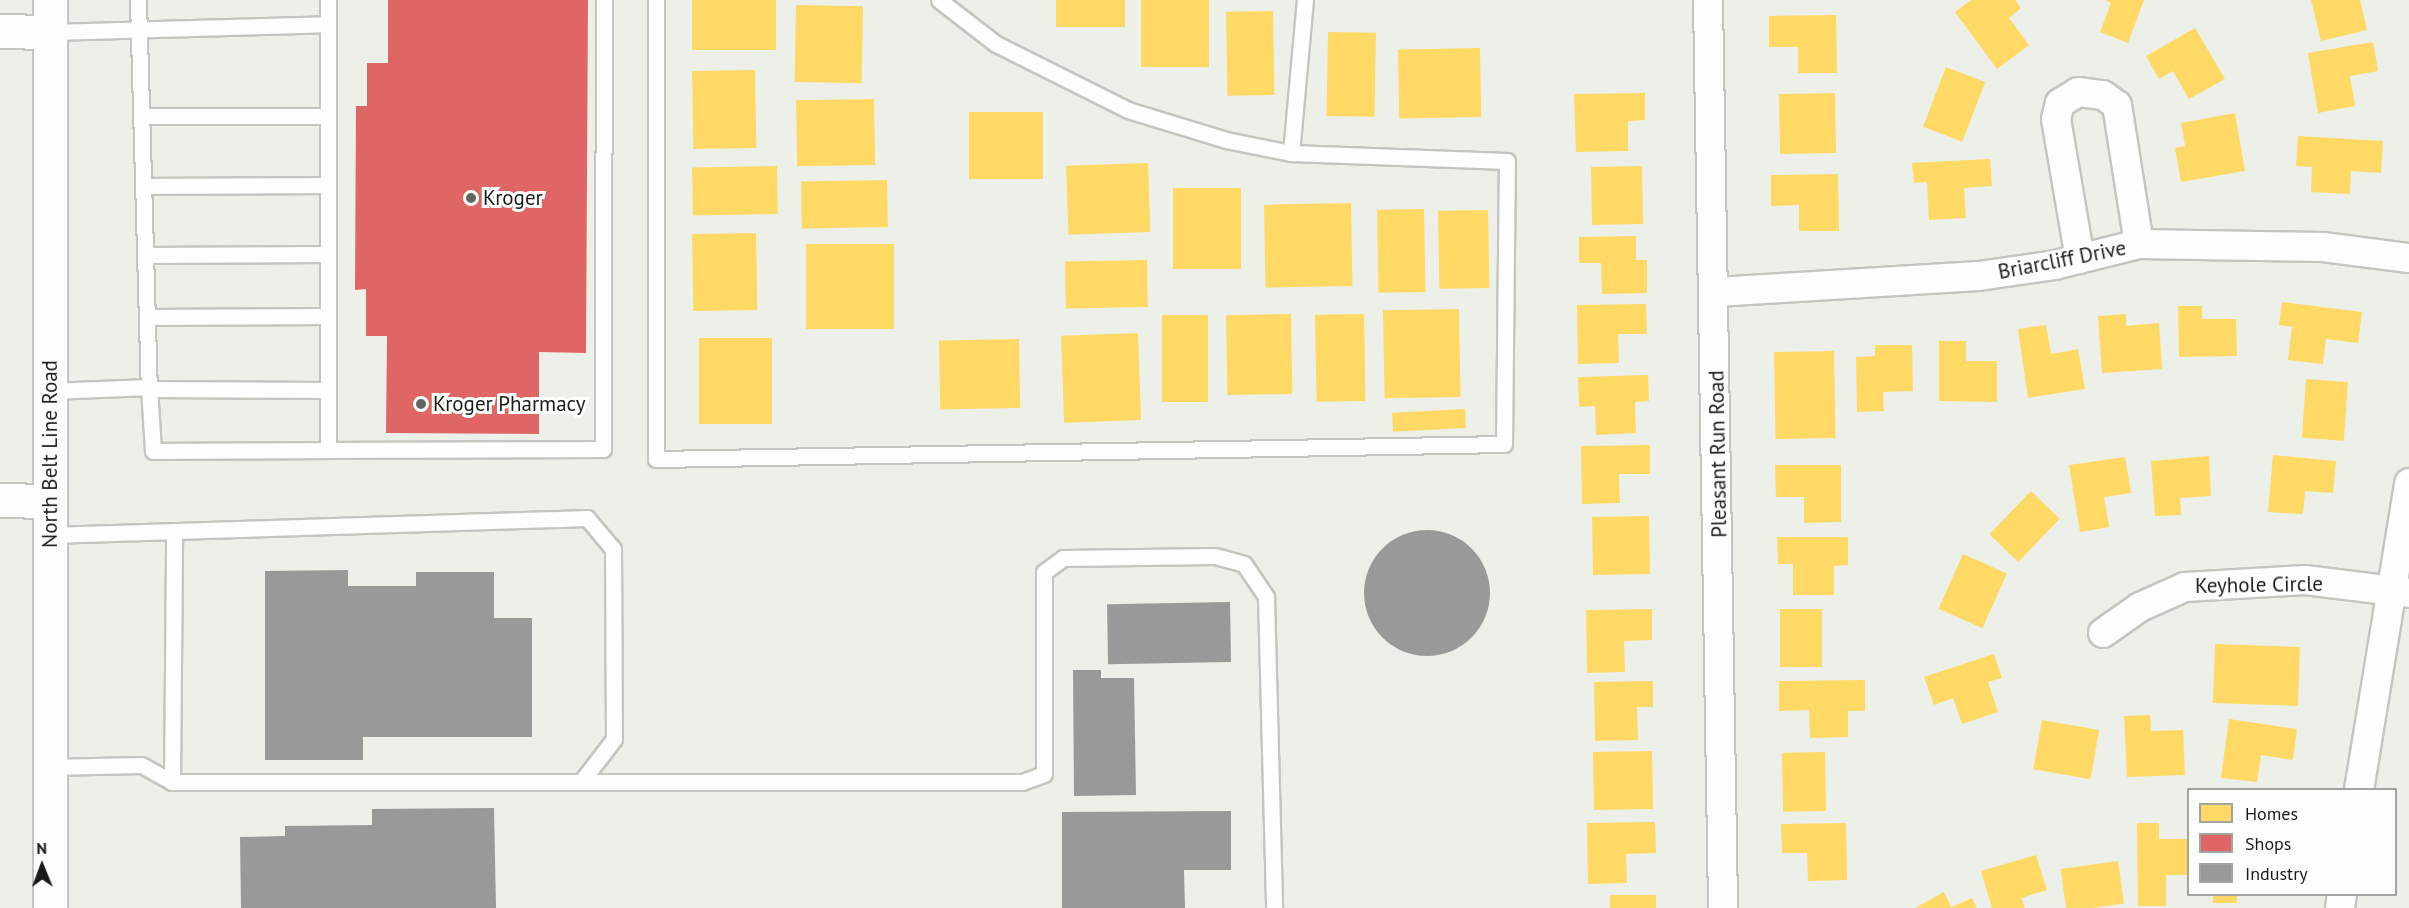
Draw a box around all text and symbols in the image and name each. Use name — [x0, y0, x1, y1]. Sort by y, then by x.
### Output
place label: Kroger — [483, 185, 543, 211]
marker: Kroger — [464, 191, 478, 205]
street label: Briarcliff Drive — [1996, 235, 2128, 285]
street label: North Belt Line Road — [37, 360, 63, 548]
street label: Pleasant Run Road — [1704, 370, 1732, 538]
place label: Kroger Pharmacy — [433, 391, 586, 417]
marker: Kroger Pharmacy — [414, 397, 428, 411]
street label: Keyhole Circle — [2195, 571, 2323, 599]
legend — [2187, 788, 2397, 896]
text: Homes — [2245, 802, 2298, 825]
text: Shops — [2245, 832, 2291, 855]
north arrow — [12, 836, 72, 896]
text: N — [36, 838, 47, 858]
text: Industry — [2245, 862, 2308, 885]

